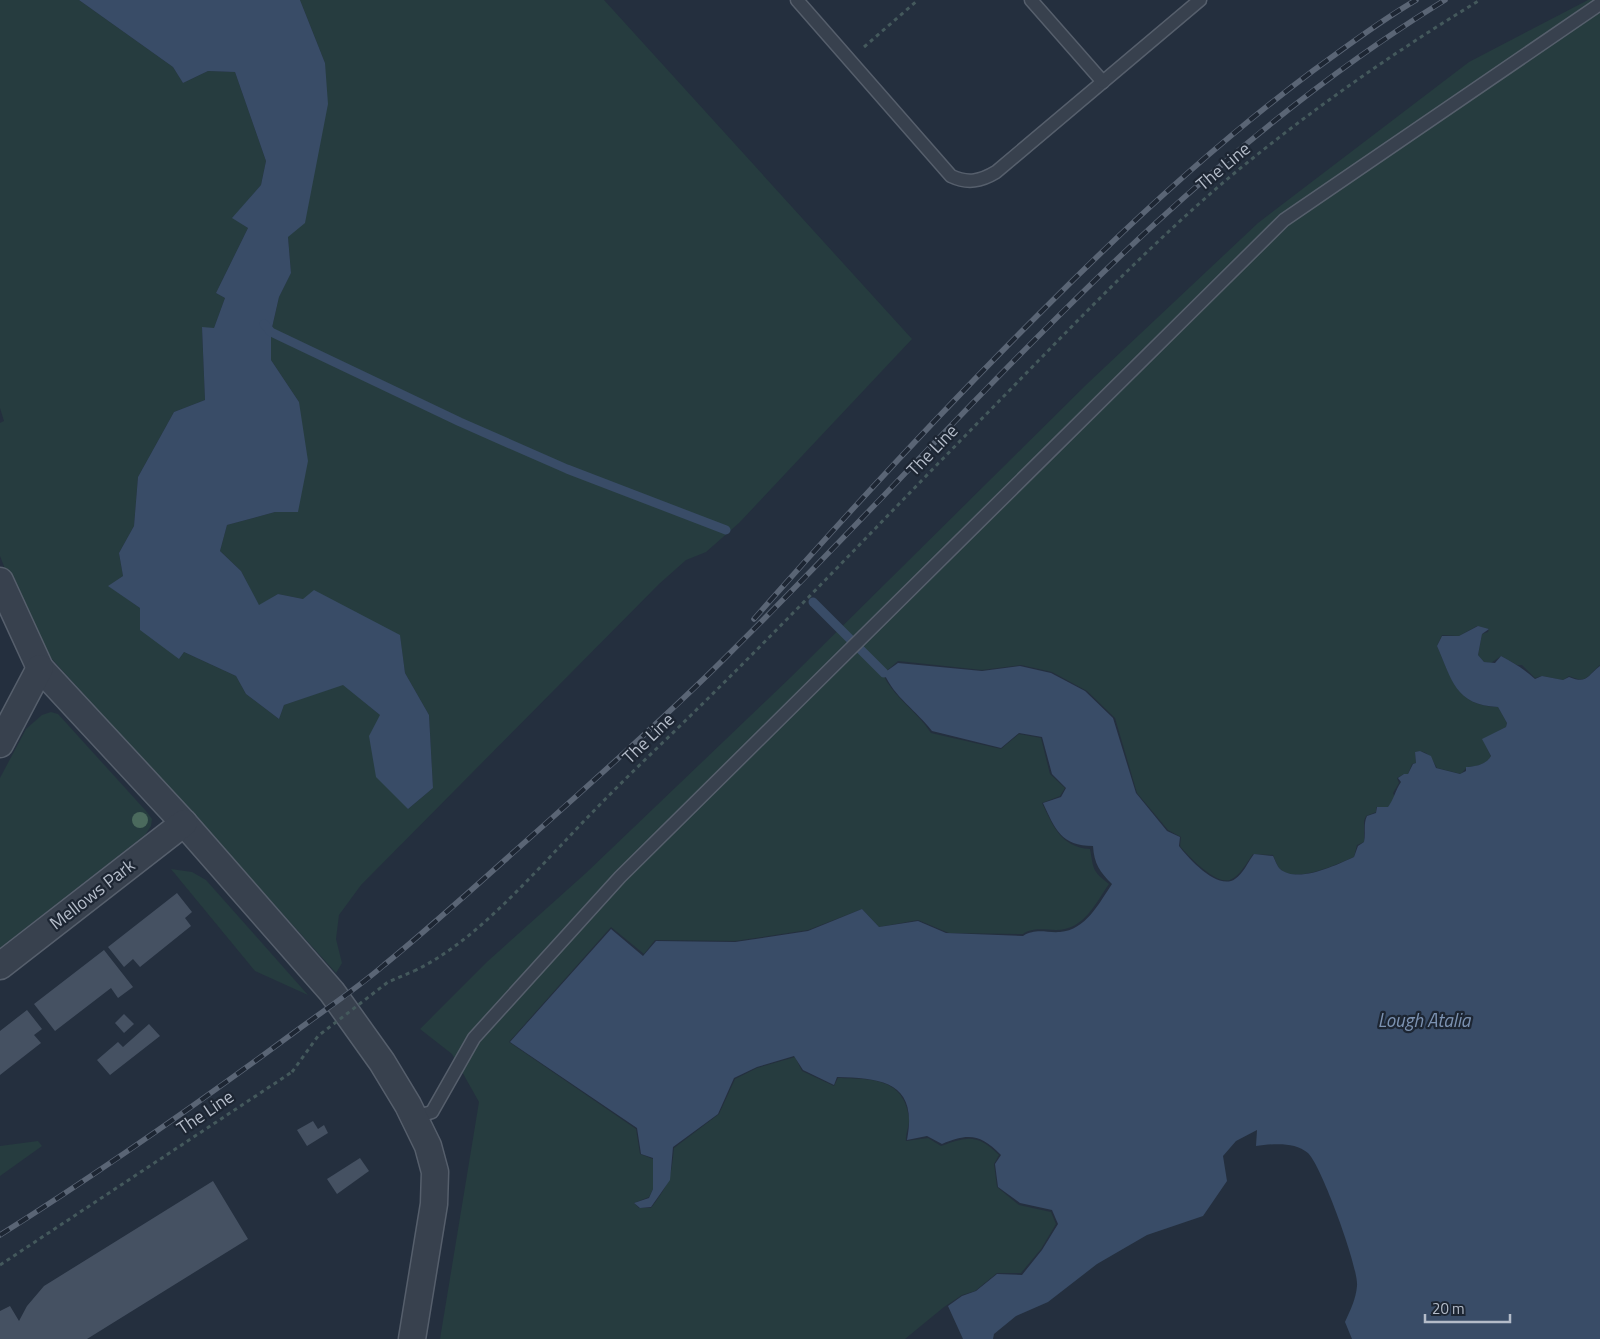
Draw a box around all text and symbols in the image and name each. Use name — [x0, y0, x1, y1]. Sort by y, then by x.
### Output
street label: The Line — [1190, 135, 1256, 197]
street label: The Line — [900, 418, 964, 482]
street label: The Line — [616, 706, 680, 770]
street label: Mellows Park — [43, 852, 141, 936]
water label: Lough Atalia — [1378, 1005, 1472, 1034]
street label: The Line — [171, 1083, 239, 1141]
scale bar — [1425, 1292, 1510, 1324]
text: 20 m — [1432, 1297, 1465, 1320]

